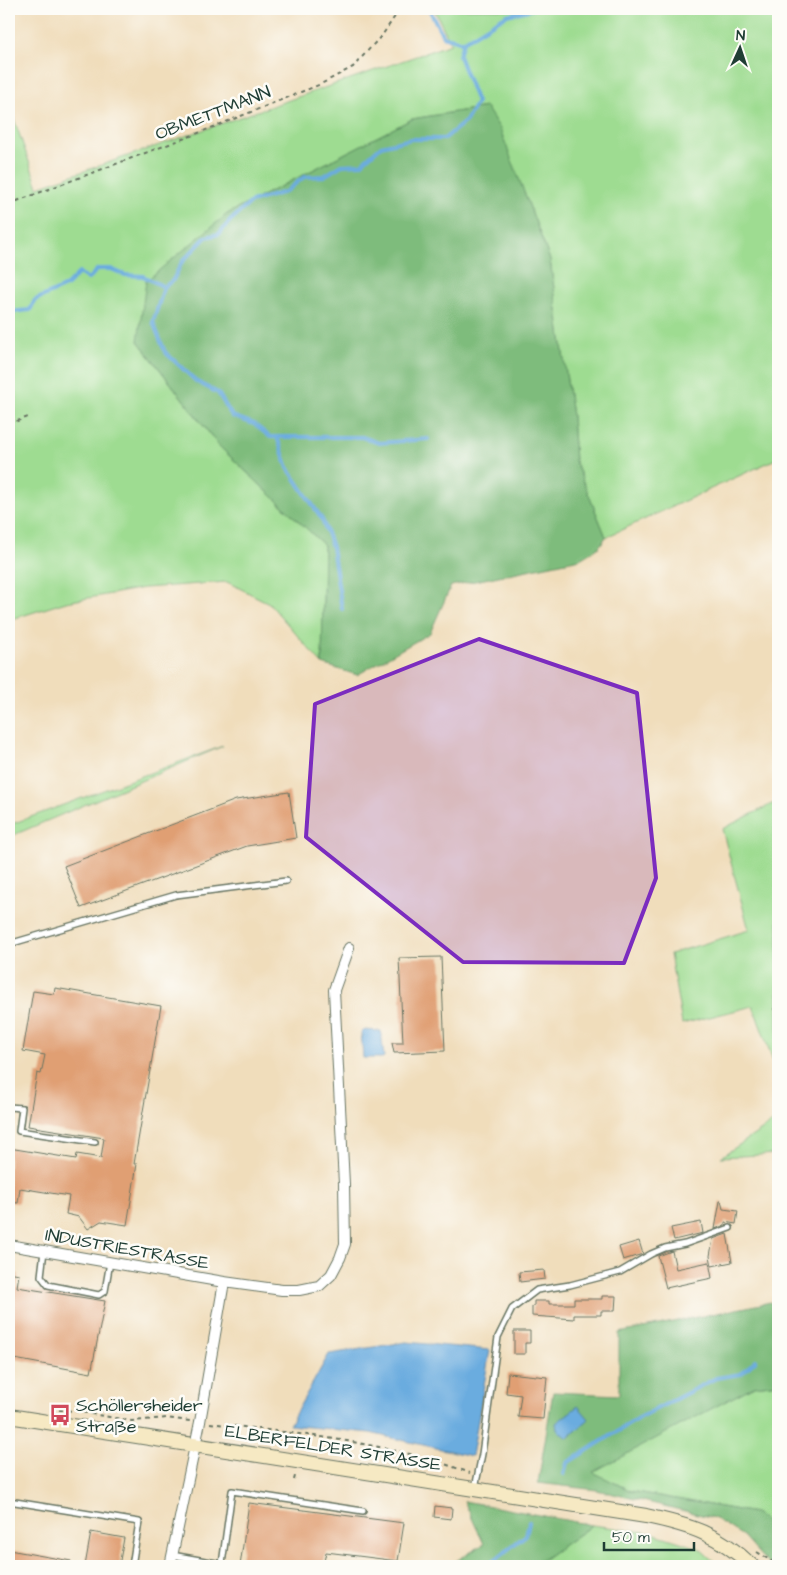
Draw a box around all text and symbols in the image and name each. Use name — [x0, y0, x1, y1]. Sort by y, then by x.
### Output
north arrow — [714, 22, 764, 72]
text: N — [736, 26, 746, 46]
street label: OBMETTMANN — [152, 80, 274, 146]
street label: INDUSTRIESTRASSE — [43, 1222, 211, 1276]
place label: Schöllersheider Straße — [76, 1393, 203, 1439]
bus stop icon: Schöllersheider Straße — [47, 1402, 73, 1428]
street label: ELBERFELDER STRASSE — [223, 1419, 443, 1477]
scale bar — [604, 1520, 694, 1552]
text: 50 m — [612, 1527, 650, 1548]

